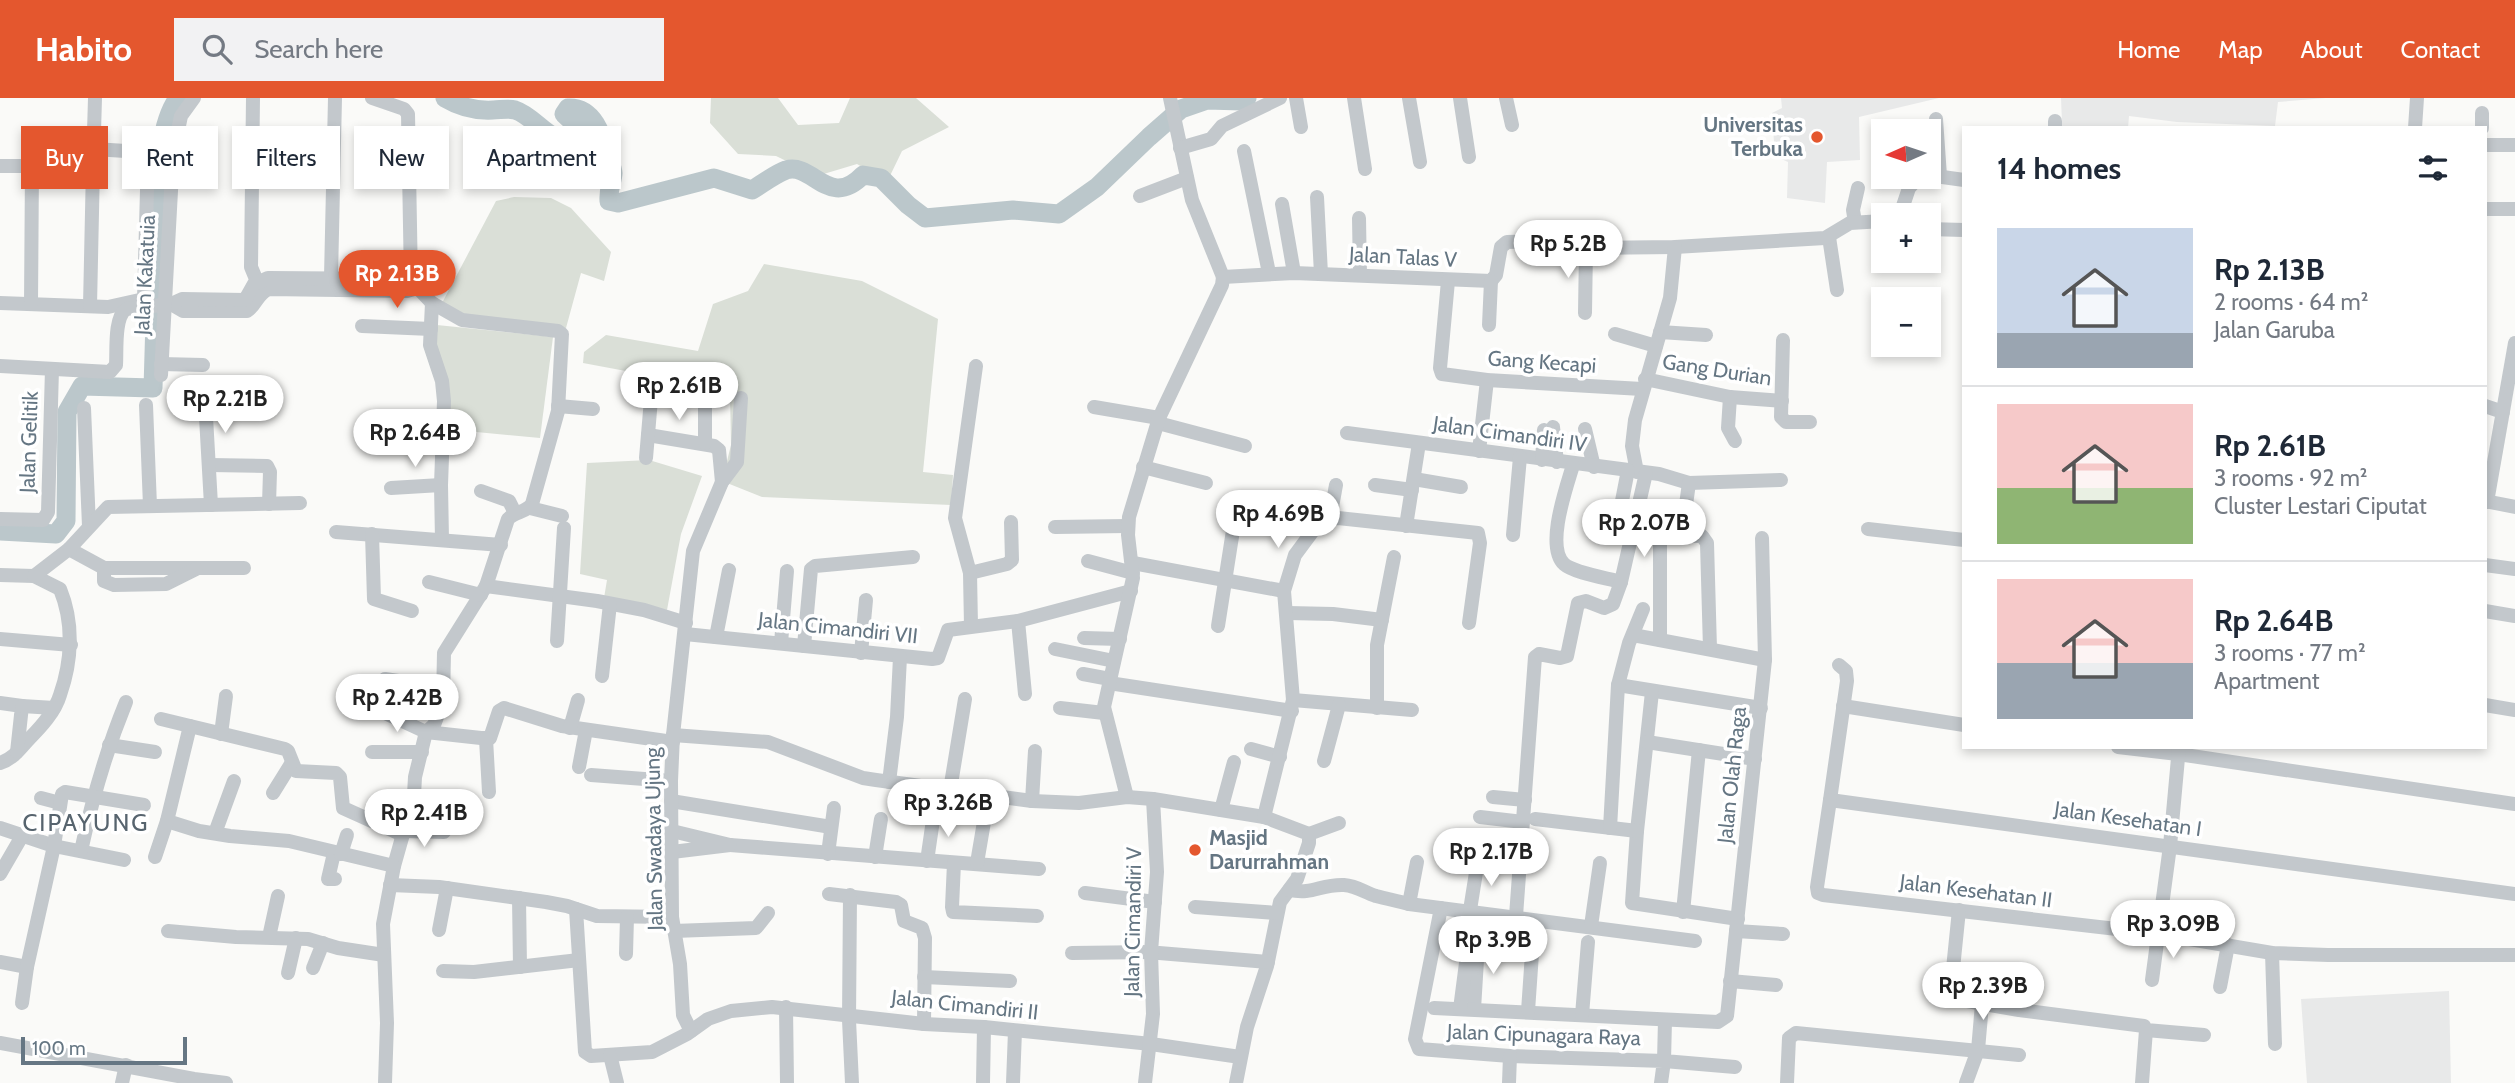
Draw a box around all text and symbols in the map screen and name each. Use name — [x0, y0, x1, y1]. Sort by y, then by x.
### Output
search box — [174, 18, 664, 81]
text: Habito — [35, 29, 132, 69]
icon: search — [198, 30, 236, 68]
text: Search here — [254, 33, 383, 65]
text: Home — [2117, 35, 2180, 64]
text: Map — [2218, 35, 2263, 64]
text: About — [2301, 35, 2363, 64]
text: Contact — [2401, 35, 2480, 64]
place label: Universitas Terbuka — [1703, 112, 1804, 161]
north arrow — [1871, 119, 1941, 189]
map controls — [1871, 119, 1941, 357]
chip: Buy — [21, 126, 108, 189]
chip: Rent — [122, 126, 218, 189]
chip: Filters — [232, 126, 340, 189]
chip: New — [354, 126, 449, 189]
chip: Apartment — [463, 126, 621, 189]
marker: Universitas Terbuka — [1809, 129, 1825, 145]
icon: filters — [2414, 149, 2452, 187]
text: 14 homes — [1997, 150, 2121, 187]
button: + — [1871, 203, 1941, 273]
street label: Jalan Kakatuia — [129, 214, 160, 337]
pin: Rp 5.2B — [1503, 220, 1633, 280]
text: Rp 5.2B — [1530, 229, 1606, 257]
street label: Jalan Talas V — [1347, 241, 1458, 272]
pin: Rp 2.13B — [325, 250, 469, 310]
text: Rp 2.13B — [2214, 251, 2324, 288]
icon: home — [2053, 256, 2137, 340]
text: Rp 2.13B — [355, 259, 439, 287]
button: − — [1871, 287, 1941, 357]
text: 2 rooms · 64 m² — [2214, 288, 2368, 316]
text: Jalan Garuba — [2214, 316, 2335, 344]
street label: Gang Kecapi — [1487, 345, 1597, 378]
street label: Gang Durian — [1661, 349, 1773, 390]
pin: Rp 2.61B — [607, 362, 751, 422]
text: Rp 2.61B — [636, 371, 722, 399]
pin: Rp 2.21B — [153, 376, 297, 435]
text: Rp 2.21B — [183, 384, 267, 412]
street label: Jalan Gelitik — [14, 390, 43, 494]
pin: Rp 2.64B — [343, 410, 487, 469]
street label: Jalan Cimandiri IV — [1431, 410, 1589, 457]
text: Rp 2.64B — [369, 418, 461, 446]
text: Rp 2.61B — [2214, 427, 2326, 464]
icon: home — [2053, 432, 2137, 516]
text: 3 rooms · 92 m² — [2214, 464, 2368, 492]
pin: Rp 4.69B — [1206, 490, 1350, 550]
text: Cluster Lestari Ciputat — [2214, 492, 2427, 520]
text: Rp 4.69B — [1232, 499, 1324, 527]
pin: Rp 2.07B — [1572, 500, 1716, 559]
text: Rp 2.07B — [1598, 508, 1690, 536]
text: Rp 2.64B — [2214, 602, 2333, 639]
street label: Jalan Cimandiri VII — [756, 607, 919, 648]
icon: home — [2053, 607, 2137, 691]
text: 3 rooms · 77 m² — [2214, 639, 2366, 667]
text: Apartment — [2214, 667, 2319, 695]
pin: Rp 2.42B — [325, 674, 469, 734]
text: Rp 2.42B — [352, 683, 442, 711]
street label: Jalan Olah Raga — [1712, 705, 1751, 845]
street label: Jalan Swadaya Ujung — [639, 747, 669, 932]
pin: Rp 3.26B — [876, 780, 1020, 839]
text: Rp 3.26B — [903, 788, 993, 816]
pin: Rp 2.41B — [352, 790, 496, 849]
street label: Jalan Kesehatan I — [2052, 796, 2203, 841]
text: Rp 2.41B — [381, 798, 467, 826]
district label: CIPAYUNG — [23, 808, 149, 837]
place label: Masjid Darurrahman — [1209, 825, 1329, 874]
pin: Rp 2.17B — [1419, 828, 1563, 888]
text: Rp 2.17B — [1449, 837, 1533, 865]
marker: Masjid Darurrahman — [1187, 842, 1203, 858]
street label: Jalan Cimandiri V — [1119, 847, 1146, 998]
street label: Jalan Kesehatan II — [1897, 869, 2054, 912]
pin: Rp 3.09B — [2101, 900, 2245, 960]
text: Rp 3.09B — [2126, 909, 2220, 937]
pin: Rp 3.9B — [1428, 916, 1558, 976]
text: Rp 3.9B — [1454, 925, 1532, 953]
pin: Rp 2.39B — [1911, 962, 2055, 1022]
text: Rp 2.39B — [1938, 971, 2028, 999]
street label: Jalan Cimandiri II — [889, 984, 1040, 1025]
street label: Jalan Cipunagara Raya — [1446, 1019, 1641, 1050]
scale bar — [21, 1034, 187, 1066]
text: 100 m — [32, 1037, 86, 1060]

